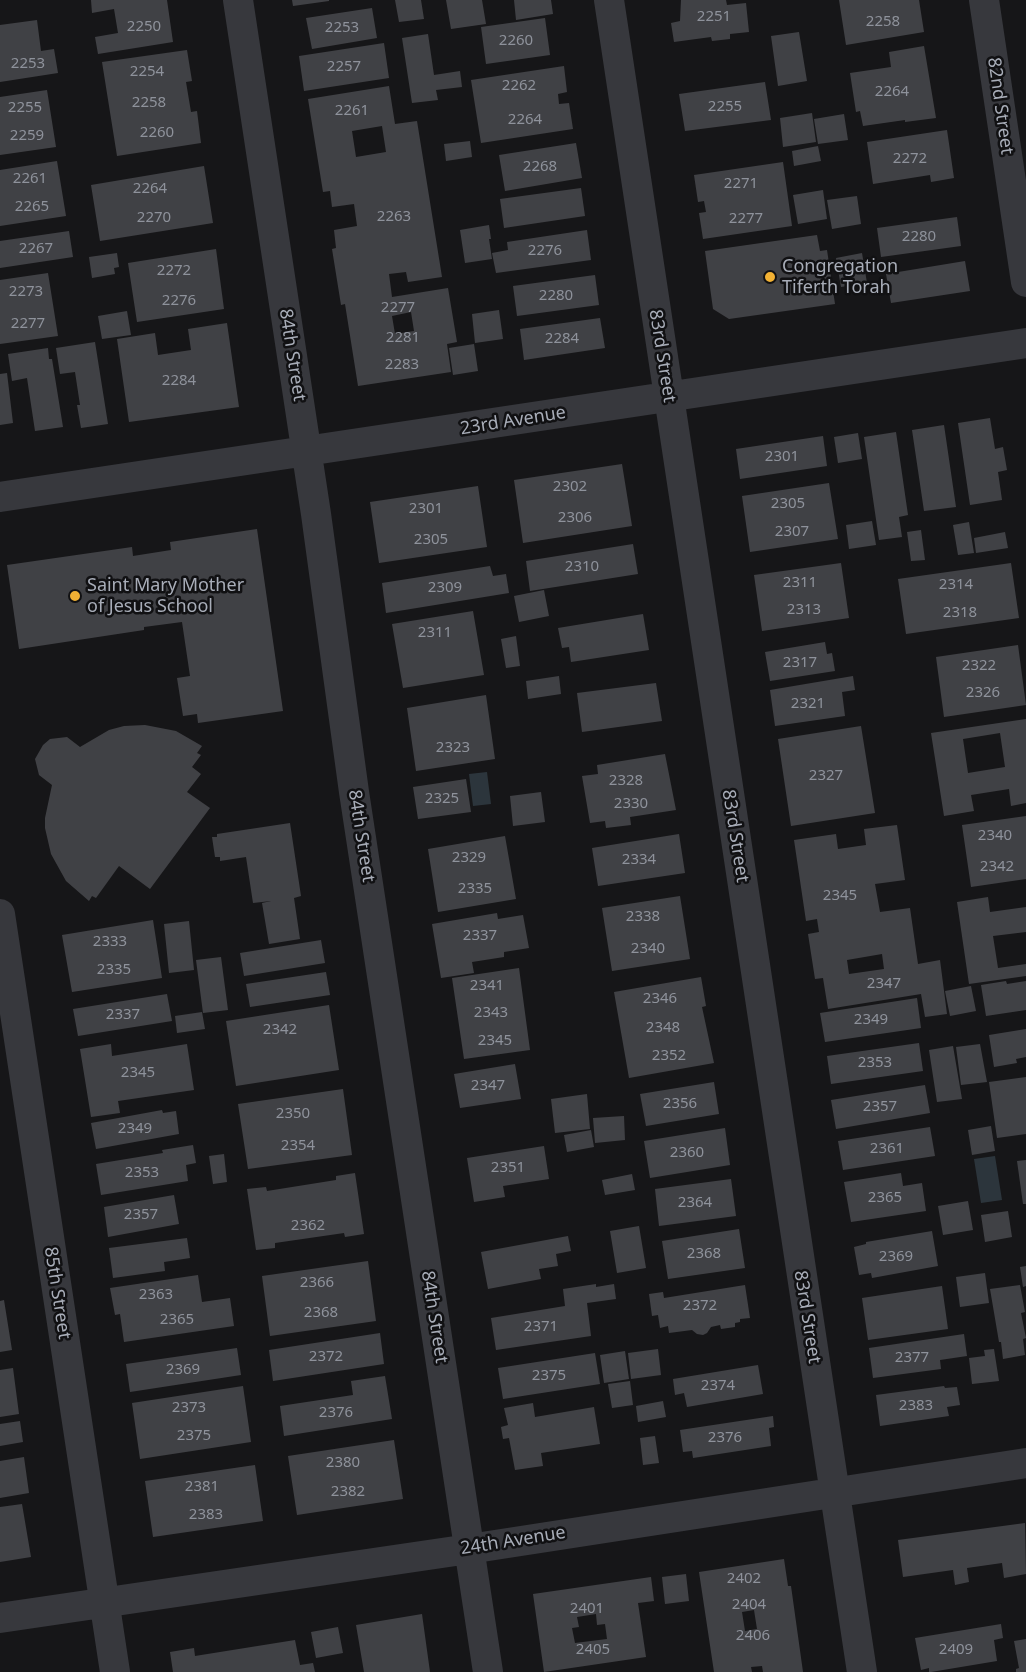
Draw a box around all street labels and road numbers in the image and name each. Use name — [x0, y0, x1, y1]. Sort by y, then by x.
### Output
street label: 82nd Street — [983, 56, 1017, 156]
street label: 84th Street — [274, 307, 310, 403]
street label: 83rd Street — [644, 308, 680, 404]
street label: 23rd Avenue — [459, 402, 567, 440]
street label: 84th Street — [343, 788, 379, 884]
street label: 83rd Street — [717, 788, 753, 884]
street label: 85th Street — [39, 1245, 75, 1341]
street label: 84th Street — [416, 1269, 452, 1365]
street label: 83rd Street — [789, 1269, 825, 1365]
street label: 24th Avenue — [459, 1522, 567, 1560]

